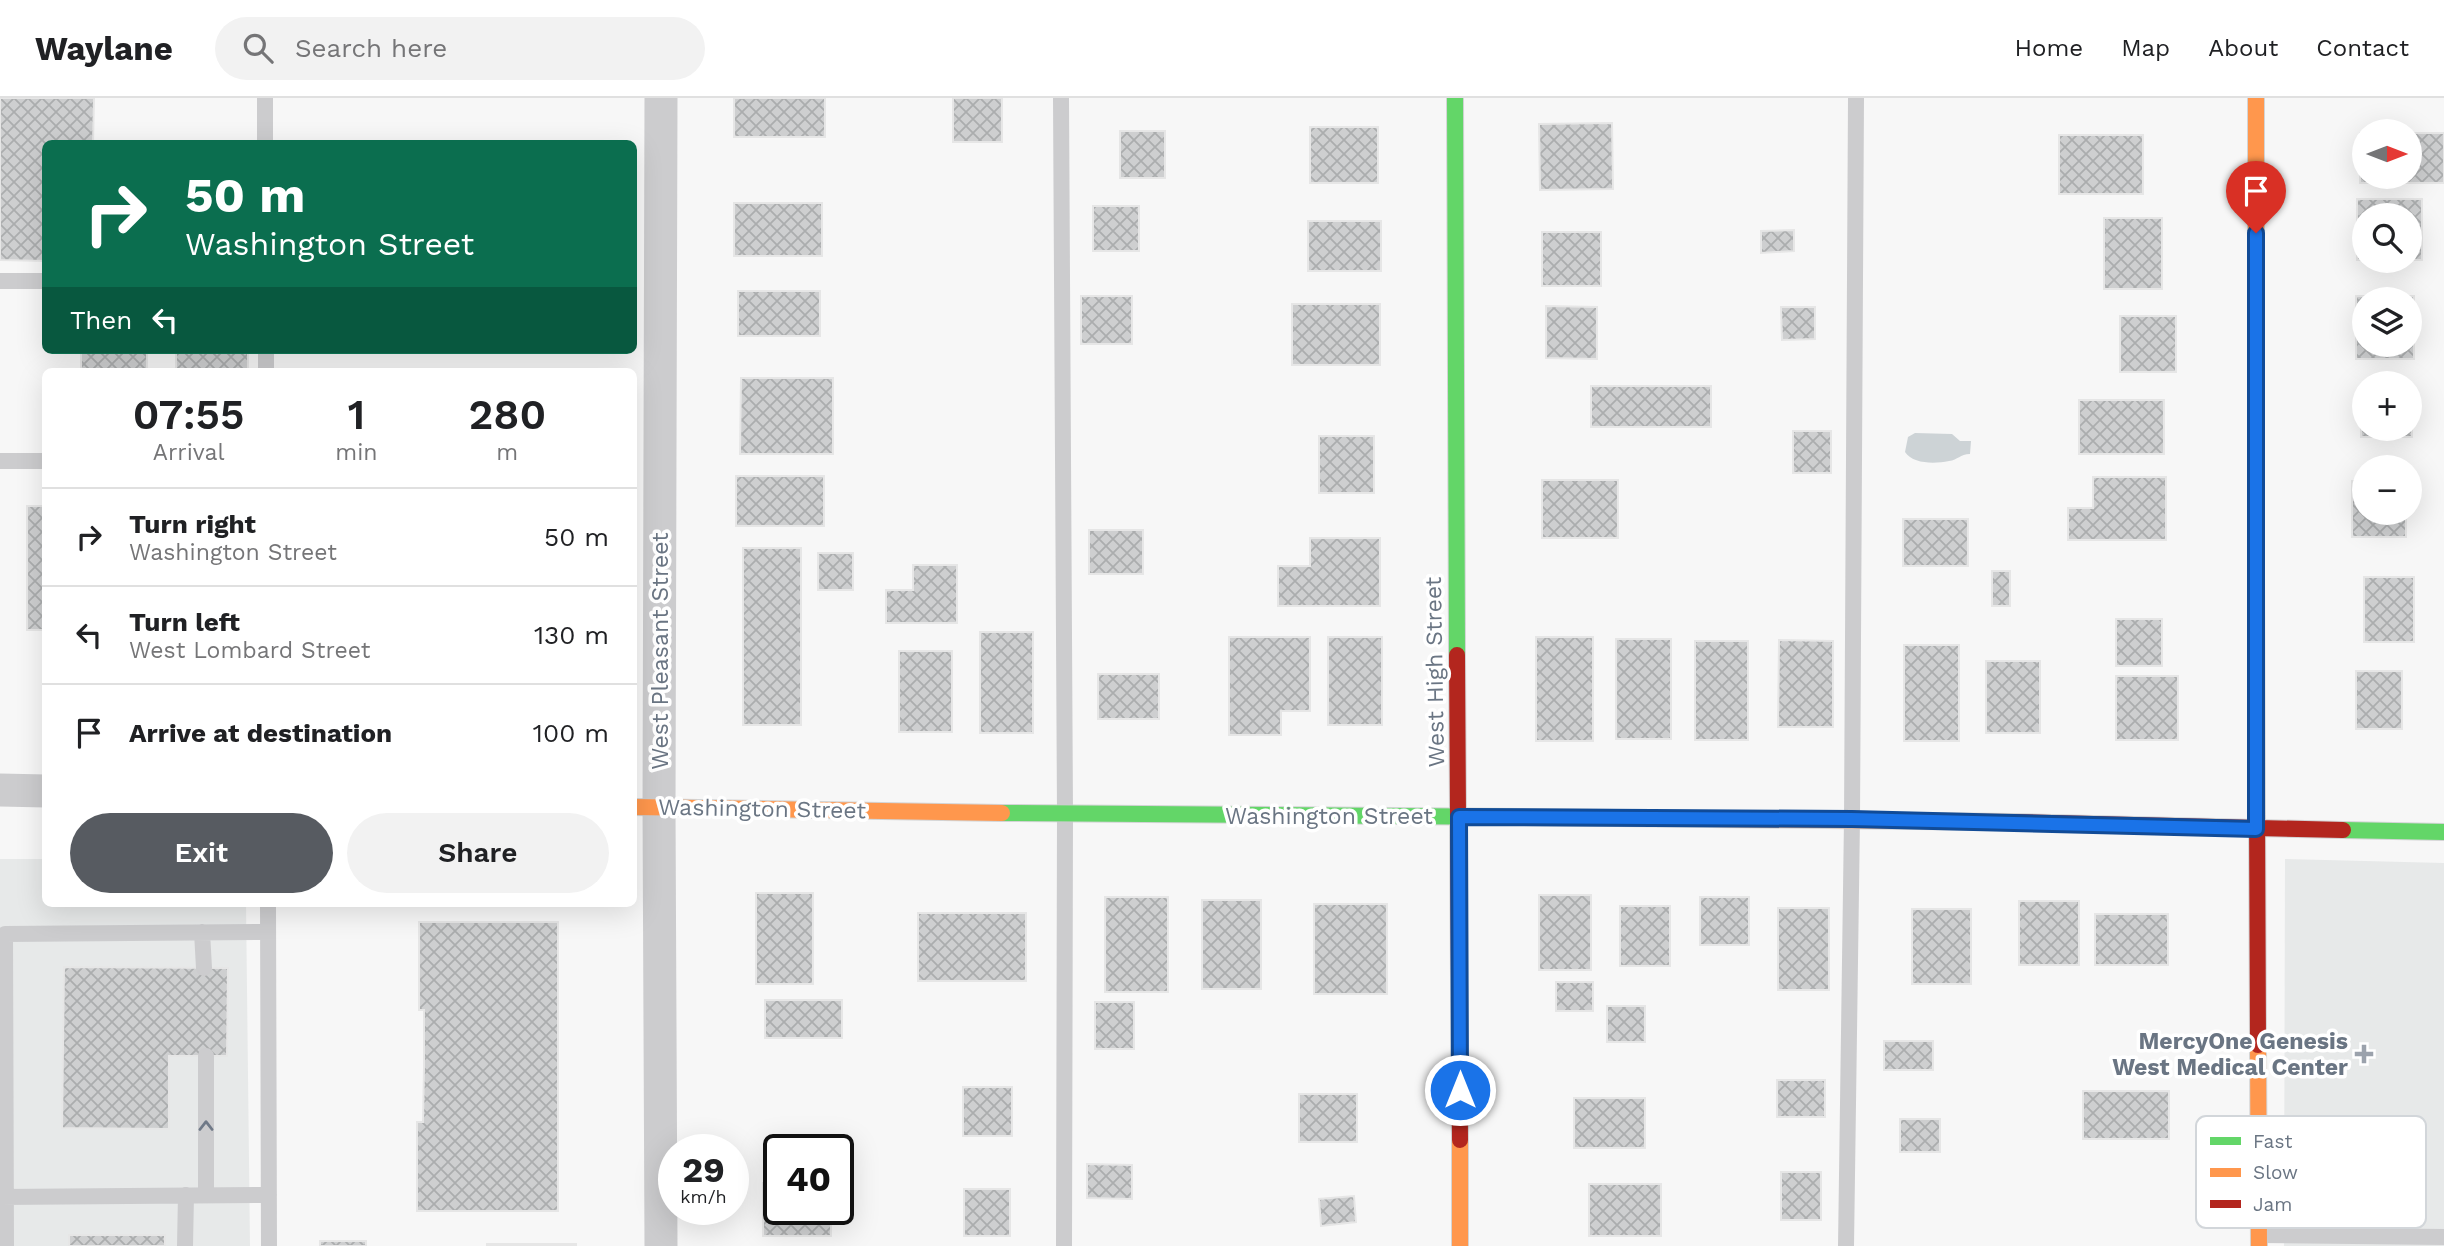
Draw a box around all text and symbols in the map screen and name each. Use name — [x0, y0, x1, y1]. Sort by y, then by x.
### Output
search box — [215, 17, 705, 80]
text: Waylane — [35, 29, 173, 68]
icon: search — [239, 29, 277, 67]
text: Search here — [295, 33, 447, 63]
text: Home — [2015, 34, 2083, 62]
text: Map — [2121, 34, 2170, 62]
text: About — [2208, 34, 2278, 62]
text: Contact — [2316, 34, 2409, 62]
north arrow — [2352, 119, 2422, 189]
map controls — [2352, 119, 2422, 525]
pin — [2226, 161, 2286, 233]
text: 50 m — [185, 166, 305, 224]
icon: right — [70, 168, 161, 259]
icon: arrive — [2237, 172, 2275, 210]
button: search — [2352, 203, 2422, 273]
text: Washington Street — [185, 225, 474, 263]
button: layers — [2352, 287, 2422, 357]
icon: left — [146, 301, 184, 339]
text: Then — [70, 305, 132, 335]
button: + — [2352, 371, 2422, 441]
text: 07:55 — [133, 390, 244, 439]
text: 1 — [348, 390, 365, 439]
text: 280 — [468, 390, 546, 439]
text: Arrival — [153, 439, 225, 466]
text: min — [335, 439, 378, 466]
text: m — [496, 439, 518, 466]
button: − — [2352, 455, 2422, 525]
text: Turn right — [129, 509, 256, 539]
icon: right — [70, 518, 108, 556]
text: 50 m — [544, 522, 609, 552]
street label: West Pleasant Street — [647, 532, 674, 770]
text: Washington Street — [129, 539, 337, 566]
street label: West High Street — [1420, 576, 1450, 768]
text: Turn left — [129, 607, 240, 637]
icon: left — [70, 616, 108, 654]
text: 130 m — [534, 620, 609, 650]
text: West Lombard Street — [129, 637, 370, 664]
icon: arrive — [70, 714, 108, 752]
text: Arrive at destination — [129, 718, 392, 748]
text: 100 m — [533, 718, 609, 748]
street label: Washington Street — [658, 794, 867, 824]
street label: Washington Street — [1225, 803, 1433, 830]
button: Exit — [70, 813, 333, 893]
button: Share — [347, 813, 609, 893]
place label: MercyOne Genesis West Medical Center — [2112, 1028, 2348, 1081]
marker: MercyOne Genesis West Medical Center — [2354, 1044, 2374, 1064]
position arrow — [1423, 1053, 1497, 1127]
legend — [2196, 1116, 2426, 1228]
one-way arrow — [198, 1120, 214, 1131]
text: Fast — [2253, 1130, 2292, 1153]
speed limit sign: 40 — [763, 1134, 854, 1225]
text: 29 — [682, 1149, 725, 1191]
text: Slow — [2253, 1161, 2298, 1184]
text: km/h — [680, 1186, 727, 1207]
text: Jam — [2253, 1193, 2292, 1216]

